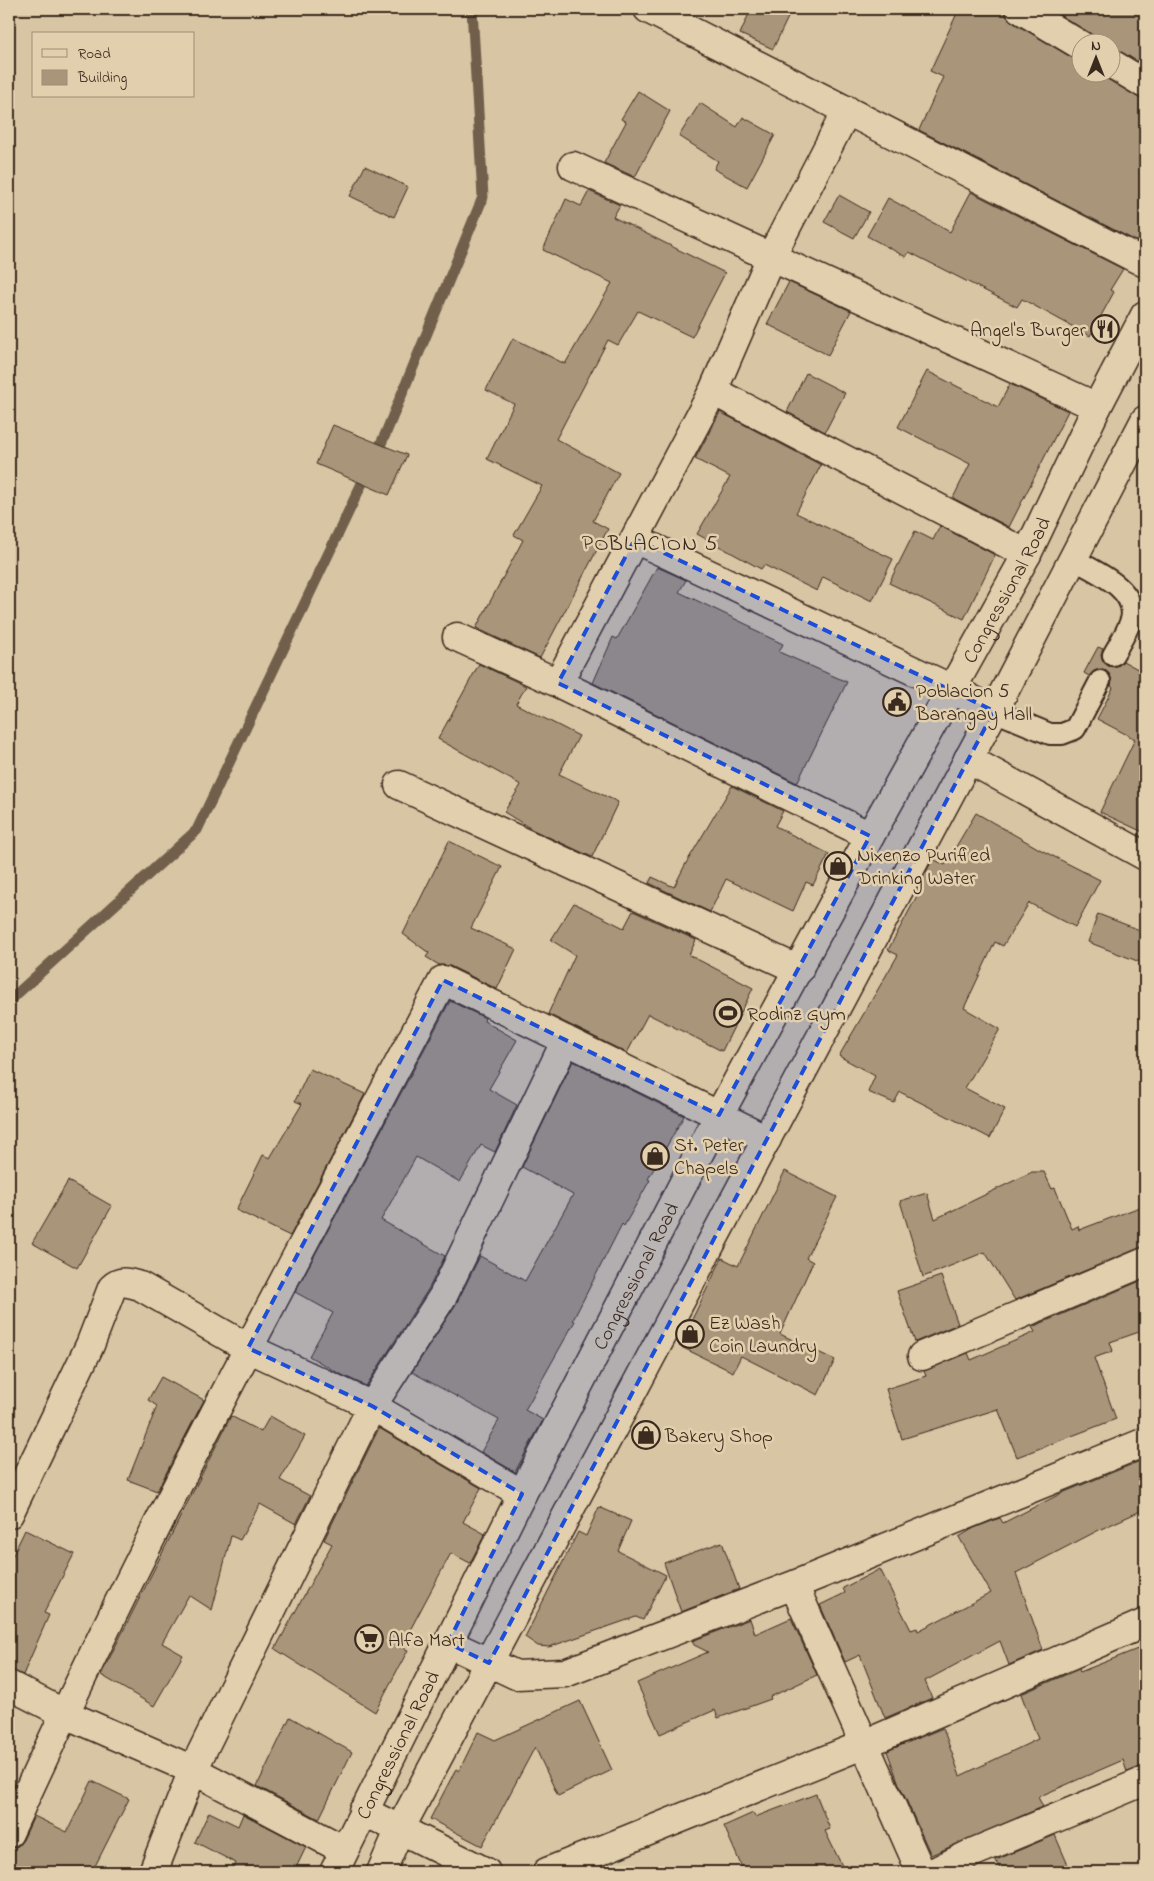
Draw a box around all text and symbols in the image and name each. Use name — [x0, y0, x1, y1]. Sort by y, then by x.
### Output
legend — [32, 32, 195, 98]
north arrow — [1072, 32, 1122, 82]
text: N — [1091, 36, 1101, 57]
text: Road — [78, 43, 111, 65]
text: Building — [77, 67, 127, 90]
restaurant icon: Angel's Burger — [1090, 314, 1120, 344]
place label: Angel's Burger — [970, 317, 1087, 347]
street label: Congressional Road — [957, 513, 1060, 669]
district label: POBLACION 5 — [582, 529, 718, 561]
place label: Poblacion 5 Barangay Hall — [915, 678, 1032, 731]
public building icon: Poblacion 5 Barangay Hall — [882, 687, 912, 717]
place label: Nixenzo Purified Drinking Water — [856, 842, 990, 895]
shop icon: Nixenzo Purified Drinking Water — [823, 851, 853, 881]
sports icon: Rodinz Gym — [713, 998, 743, 1028]
place label: Rodinz Gym — [747, 1001, 846, 1030]
place label: St. Peter Chapels — [674, 1132, 745, 1184]
shop icon: St. Peter Chapels — [640, 1141, 670, 1171]
street label: Congressional Road — [587, 1198, 688, 1356]
place label: Ez Wash Coin Laundry — [709, 1310, 817, 1362]
shop icon: Ez Wash Coin Laundry — [675, 1319, 705, 1349]
shop icon: Bakery Shop — [631, 1420, 661, 1450]
place label: Bakery Shop — [664, 1423, 773, 1452]
supermarket icon: Alfa Mart — [354, 1624, 384, 1654]
place label: Alfa Mart — [388, 1627, 465, 1656]
street label: Congressional Road — [350, 1667, 449, 1825]

